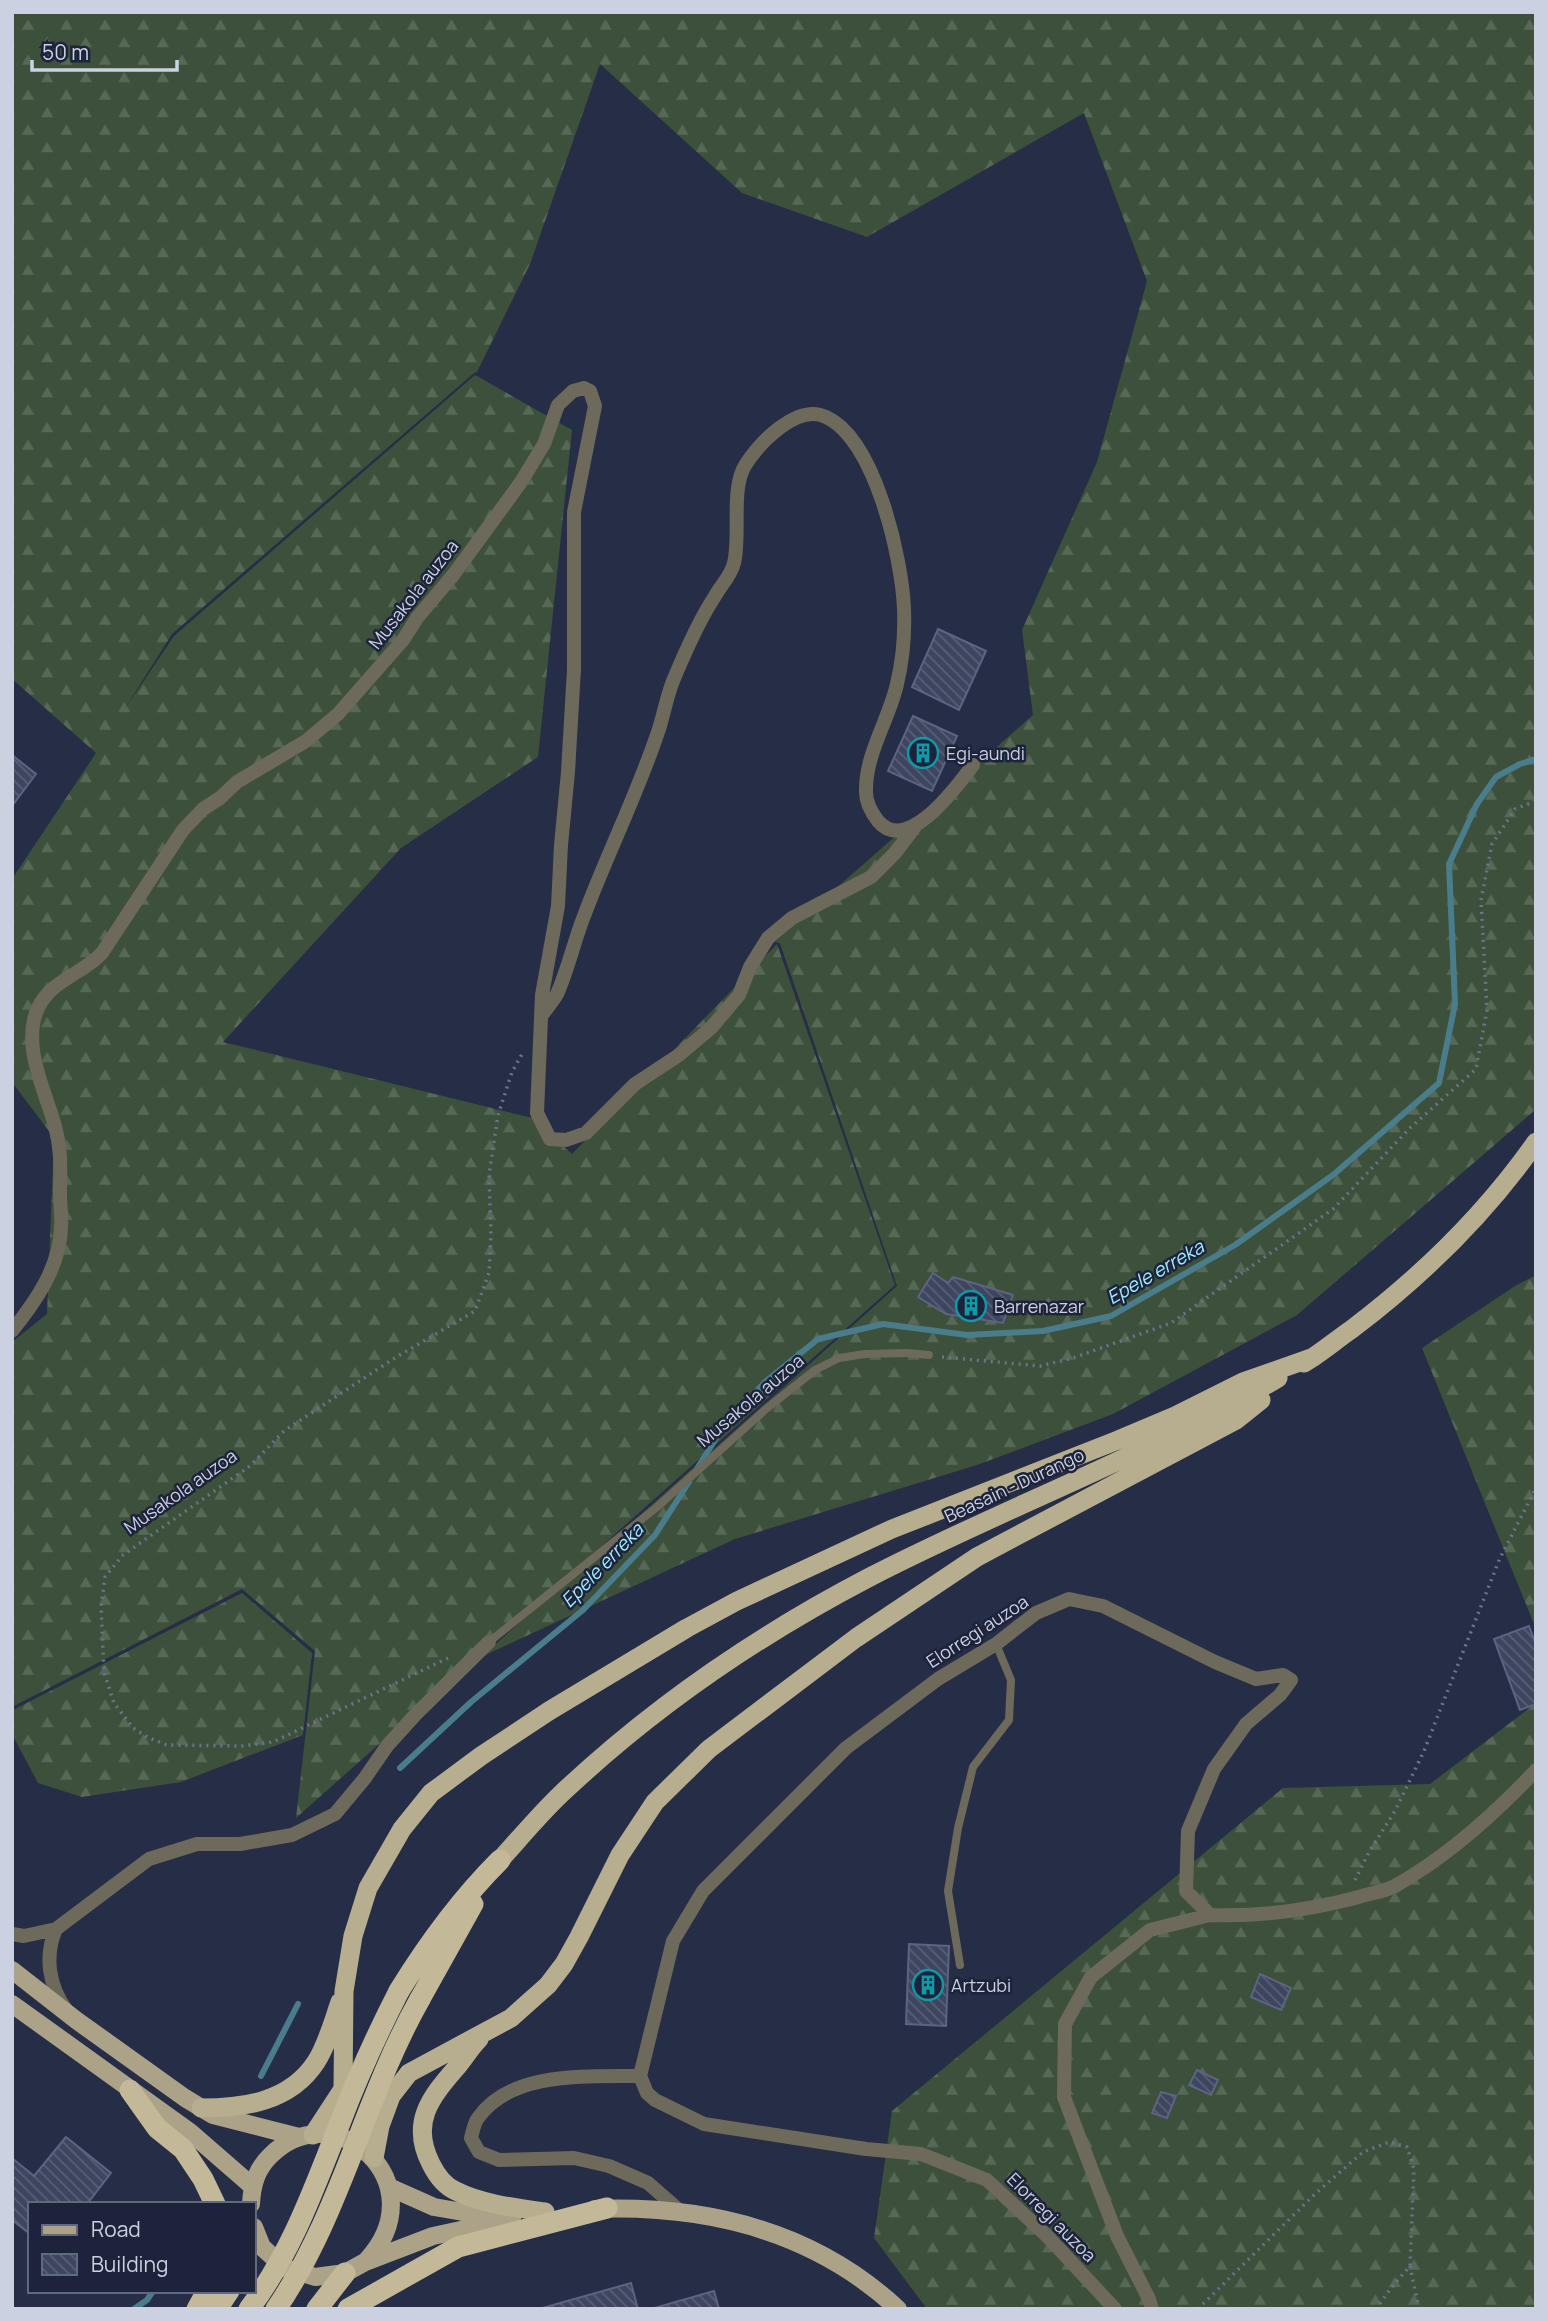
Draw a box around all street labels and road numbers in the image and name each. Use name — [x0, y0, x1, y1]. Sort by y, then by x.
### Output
street label: Musakola auzoa — [363, 534, 463, 654]
street label: Musakola auzoa — [691, 1348, 809, 1452]
street label: Beasain - Durango — [940, 1442, 1088, 1528]
street label: Musakola auzoa — [119, 1443, 241, 1539]
street label: Elorregi auzoa — [921, 1589, 1033, 1673]
street label: Elorregi auzoa — [1002, 2167, 1102, 2267]

